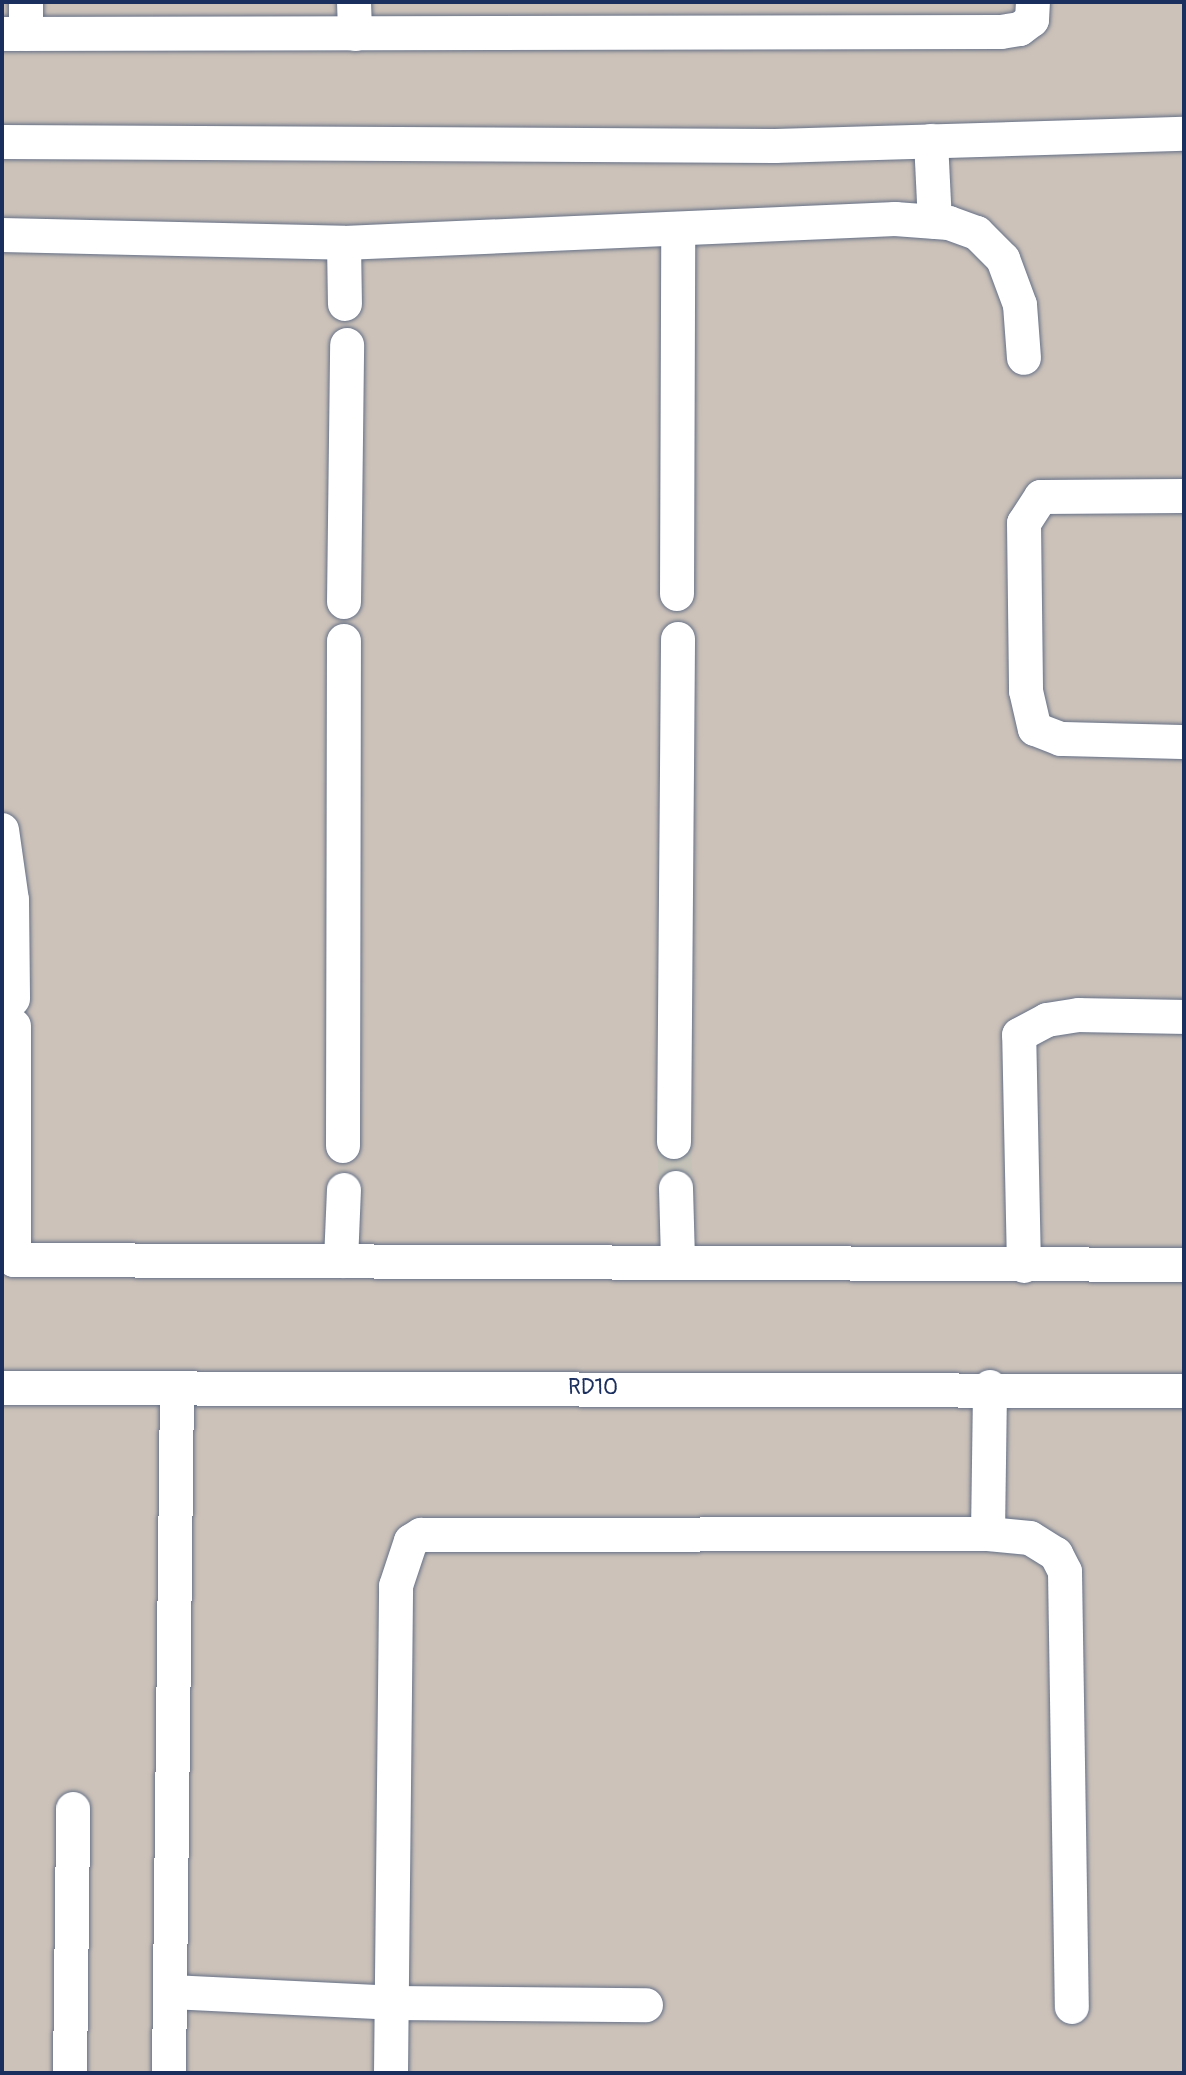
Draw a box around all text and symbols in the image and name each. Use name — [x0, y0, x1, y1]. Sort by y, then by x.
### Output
street label: RD10 — [568, 1375, 618, 1401]

